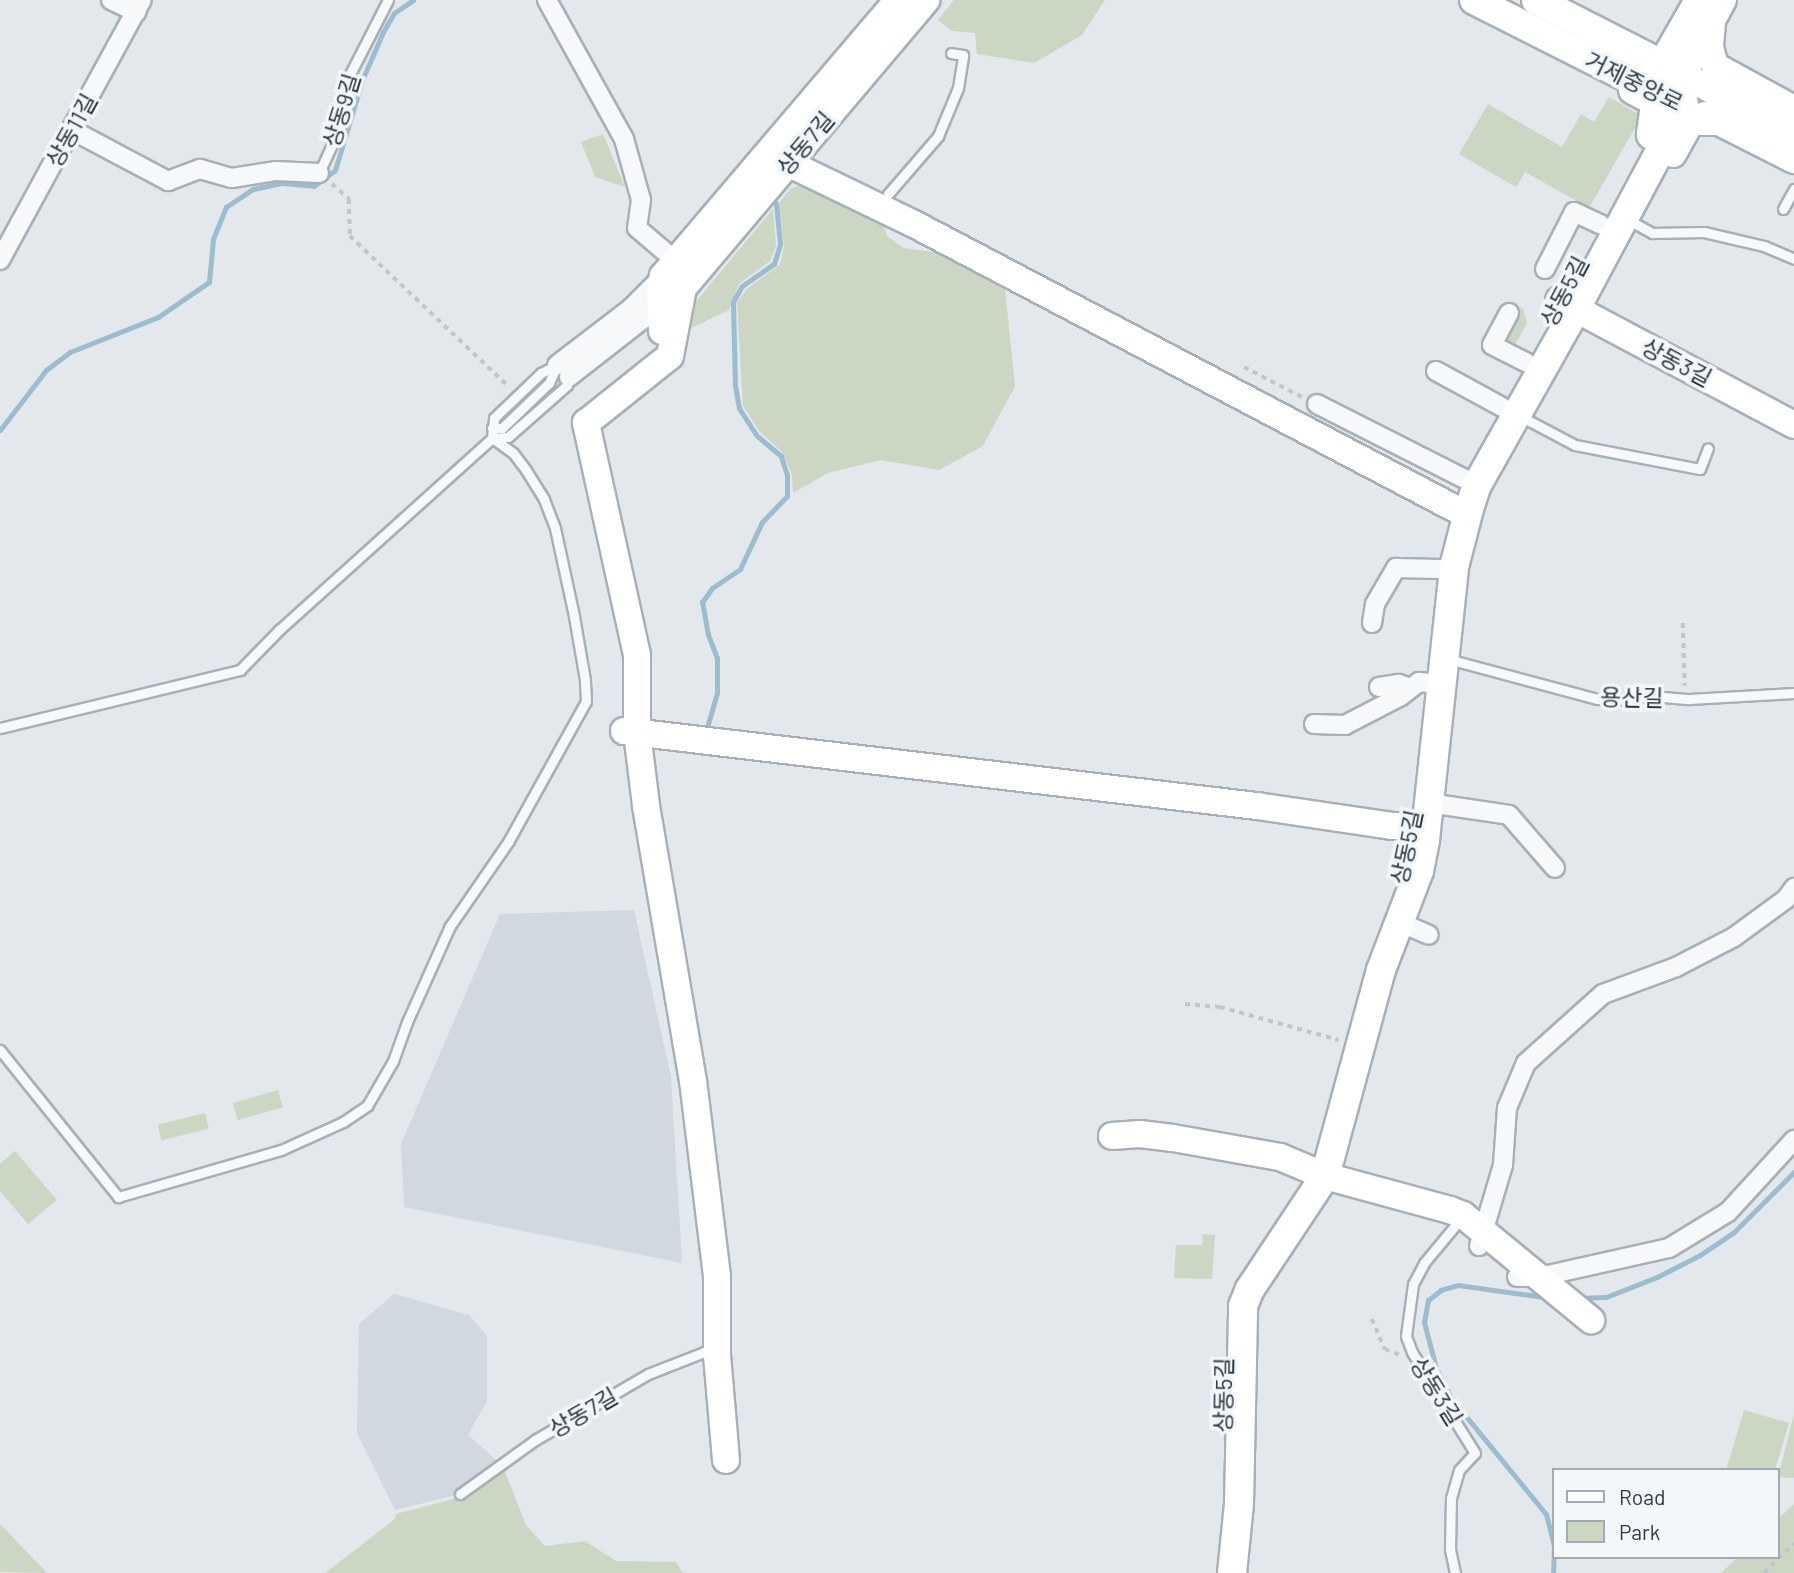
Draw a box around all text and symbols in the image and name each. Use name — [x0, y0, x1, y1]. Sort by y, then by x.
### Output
street label: 거제중앙로 — [1580, 45, 1688, 117]
street label: 상동9길 — [317, 70, 365, 150]
street label: 상동11길 — [40, 88, 102, 172]
street label: 상동7길 — [771, 106, 839, 180]
street label: 상동5길 — [1534, 251, 1594, 331]
street label: 상동3길 — [1637, 332, 1717, 392]
street label: 용산길 — [1600, 683, 1664, 711]
street label: 상동5길 — [1385, 807, 1427, 887]
street label: 상동3길 — [1405, 1352, 1469, 1430]
street label: 상동5길 — [1209, 1357, 1237, 1433]
street label: 상동7길 — [544, 1381, 622, 1443]
legend — [1552, 1468, 1780, 1559]
text: Road — [1619, 1484, 1665, 1509]
text: Park — [1619, 1519, 1660, 1544]

